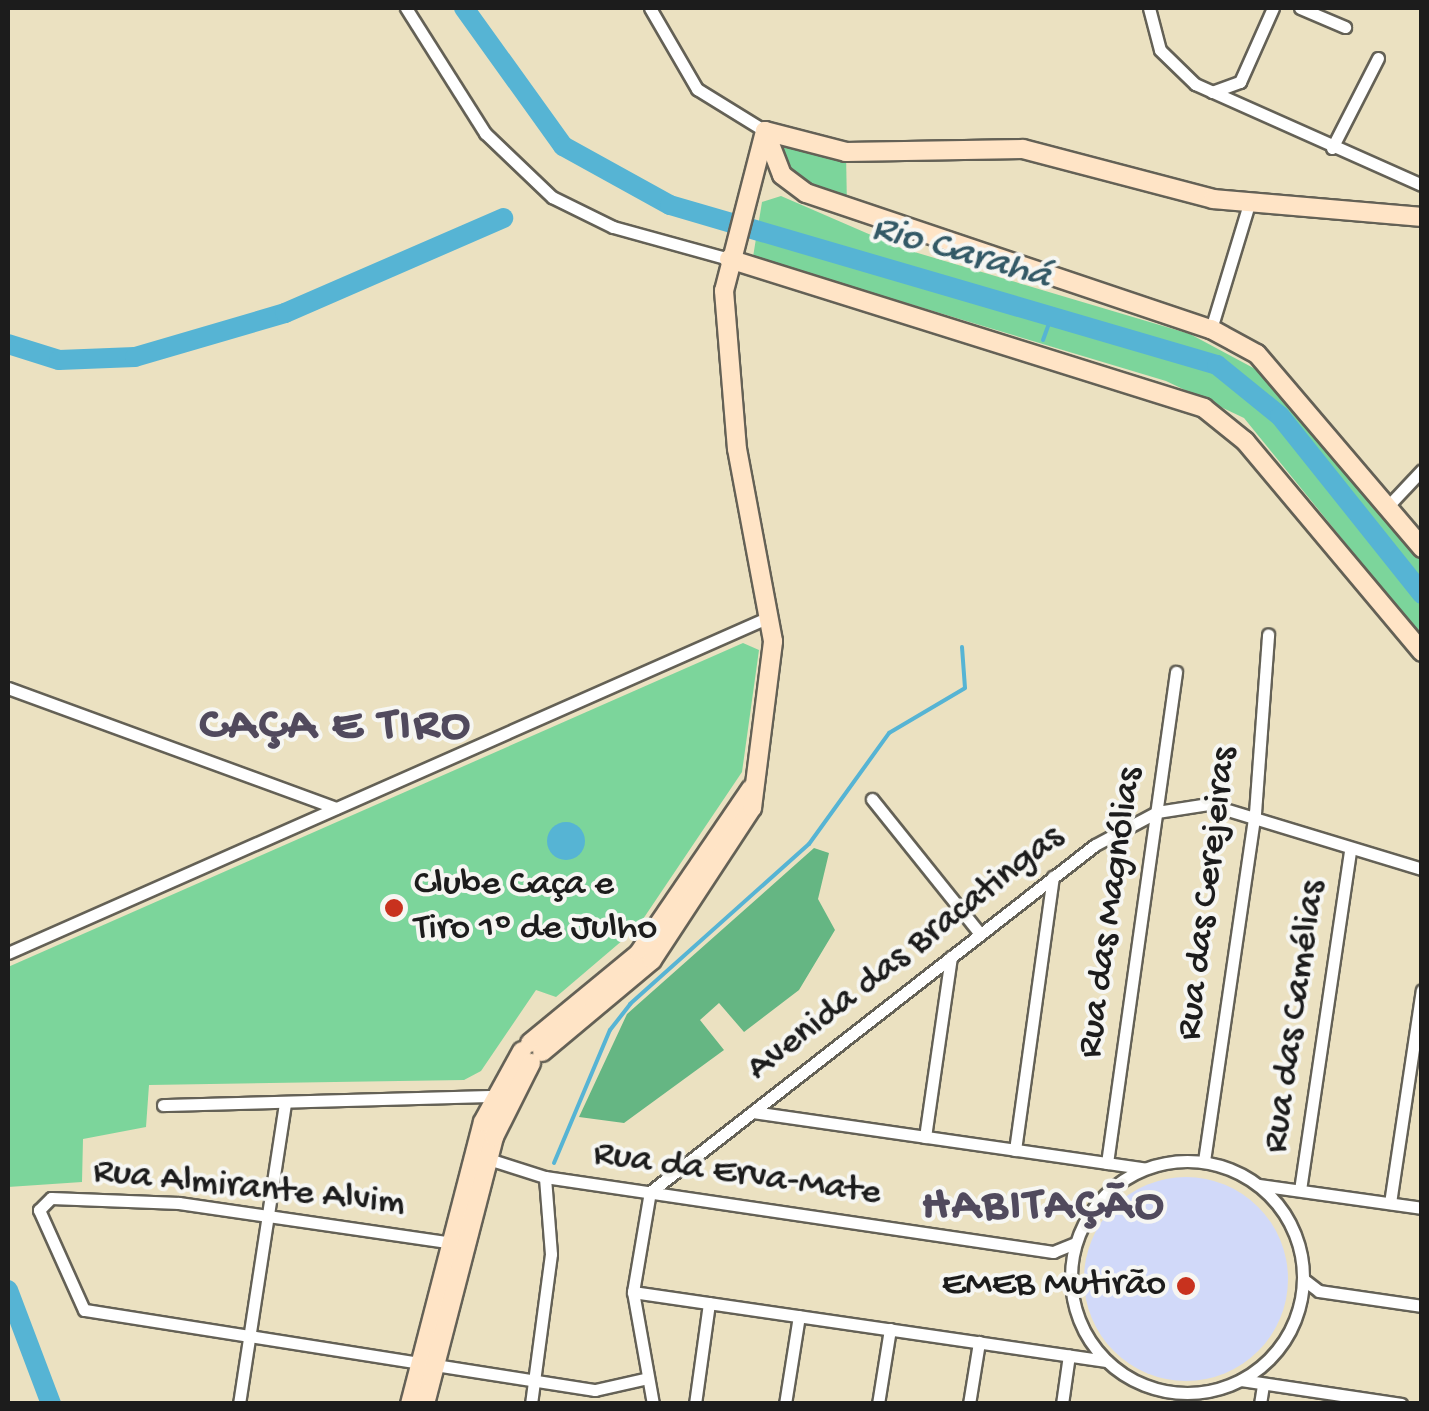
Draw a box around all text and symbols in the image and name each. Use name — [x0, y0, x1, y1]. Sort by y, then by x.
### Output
water label: Rio Carahá — [866, 206, 1056, 302]
district label: CAÇA E TIRO — [200, 699, 472, 757]
street label: Rua das Cerejeiras — [1168, 745, 1250, 1043]
street label: Rua das Magnólias — [1069, 765, 1155, 1061]
street label: Avenida das Bracatingas — [738, 816, 1074, 1092]
place label: Clube Caça e Tiro 1º de Julho — [414, 863, 657, 952]
street label: Rua das Camélias — [1254, 878, 1338, 1156]
marker: Clube Caça e Tiro 1º de Julho — [383, 897, 405, 919]
street label: Rua da Erva-Mate — [590, 1132, 884, 1218]
street label: Rua Almirante Alvim — [91, 1150, 407, 1228]
district label: HABITAÇÃO — [922, 1179, 1166, 1237]
place label: EMEB Mutirão — [942, 1263, 1166, 1309]
marker: EMEB Mutirão — [1175, 1275, 1197, 1297]

